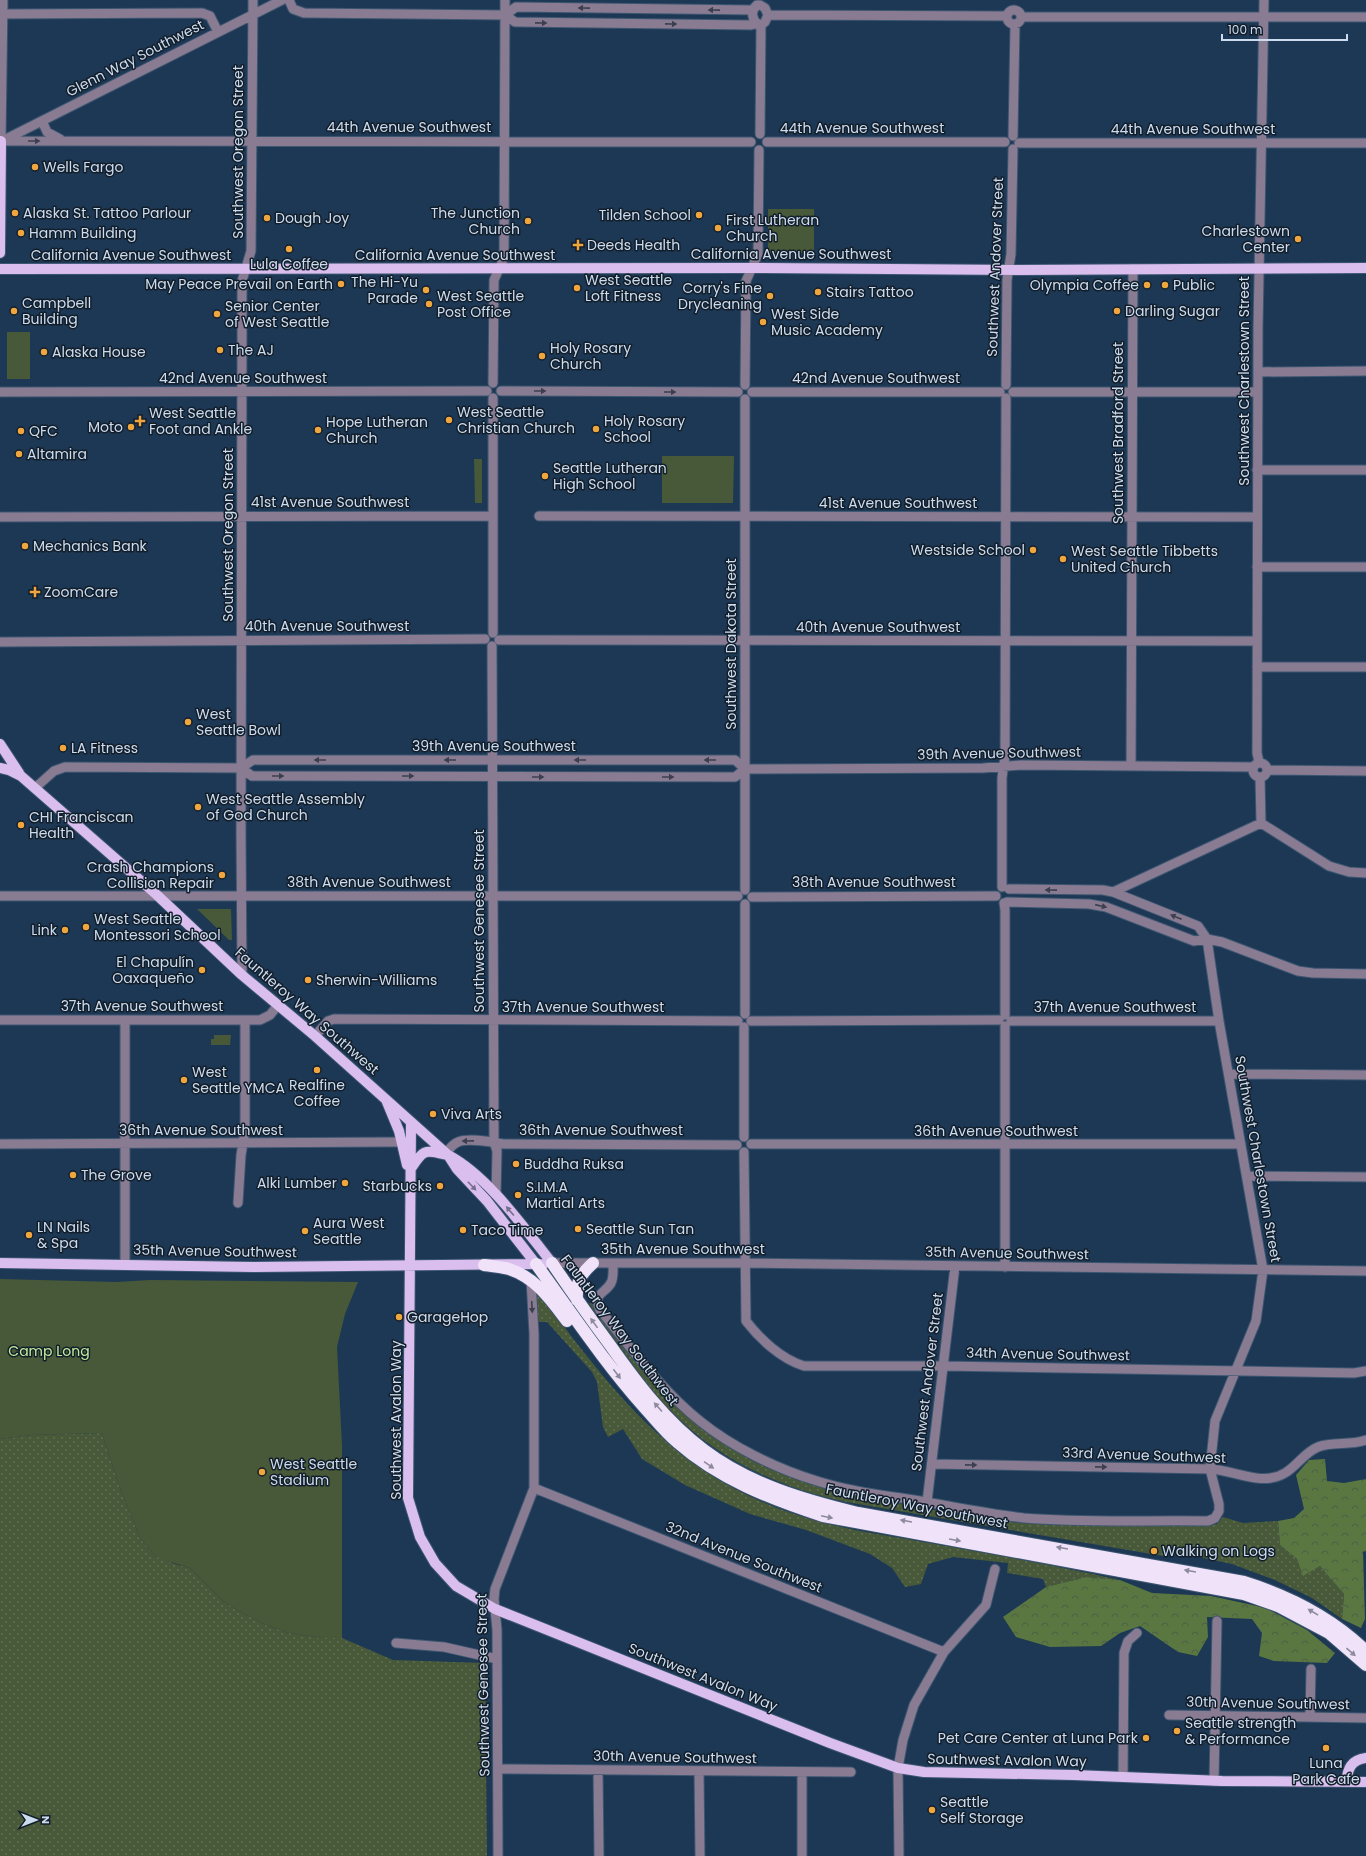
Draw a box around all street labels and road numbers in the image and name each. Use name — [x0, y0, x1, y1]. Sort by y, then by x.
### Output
street label: Glenn Way Southwest — [63, 15, 207, 101]
street label: Southwest Oregon Street — [228, 65, 248, 239]
street label: 44th Avenue Southwest — [327, 117, 491, 137]
street label: 44th Avenue Southwest — [780, 118, 944, 138]
street label: 44th Avenue Southwest — [1111, 119, 1275, 139]
street label: Southwest Andover Street — [982, 177, 1008, 357]
street label: California Avenue Southwest — [691, 244, 891, 264]
street label: California Avenue Southwest — [31, 245, 231, 265]
street label: California Avenue Southwest — [355, 245, 555, 265]
street label: Southwest Charlestown Street — [1234, 276, 1254, 486]
street label: Southwest Bradford Street — [1108, 342, 1128, 524]
street label: 42nd Avenue Southwest — [159, 368, 327, 388]
street label: 42nd Avenue Southwest — [792, 368, 960, 388]
street label: Southwest Oregon Street — [218, 448, 238, 622]
street label: 41st Avenue Southwest — [251, 492, 409, 512]
street label: 41st Avenue Southwest — [819, 493, 977, 513]
street label: Southwest Dakota Street — [721, 558, 741, 730]
street label: 40th Avenue Southwest — [245, 616, 409, 636]
street label: 40th Avenue Southwest — [796, 617, 960, 637]
street label: 39th Avenue Southwest — [412, 736, 576, 756]
street label: 39th Avenue Southwest — [917, 742, 1081, 764]
street label: Southwest Genesee Street — [469, 829, 489, 1013]
street label: 38th Avenue Southwest — [287, 872, 451, 892]
street label: 38th Avenue Southwest — [792, 872, 956, 892]
street label: Fauntleroy Way Southwest — [231, 943, 383, 1079]
street label: 37th Avenue Southwest — [61, 996, 223, 1016]
street label: 37th Avenue Southwest — [502, 997, 664, 1017]
street label: 37th Avenue Southwest — [1034, 997, 1196, 1017]
street label: Southwest Charlestown Street — [1230, 1054, 1286, 1264]
street label: 36th Avenue Southwest — [119, 1120, 283, 1140]
street label: 36th Avenue Southwest — [519, 1120, 683, 1140]
street label: 36th Avenue Southwest — [914, 1121, 1078, 1141]
street label: 35th Avenue Southwest — [601, 1239, 765, 1259]
street label: 35th Avenue Southwest — [133, 1240, 297, 1262]
street label: 35th Avenue Southwest — [925, 1242, 1089, 1264]
street label: Fauntleroy Way Southwest — [556, 1250, 684, 1410]
street label: Southwest Andover Street — [906, 1292, 948, 1472]
street label: Southwest Avalon Way — [386, 1340, 406, 1500]
street label: 34th Avenue Southwest — [966, 1343, 1130, 1365]
street label: 33rd Avenue Southwest — [1062, 1442, 1226, 1468]
street label: Fauntleroy Way Southwest — [824, 1479, 1010, 1533]
street label: 32nd Avenue Southwest — [663, 1516, 825, 1598]
street label: Southwest Genesee Street — [471, 1593, 495, 1777]
street label: Southwest Avalon Way — [625, 1638, 781, 1716]
street label: 30th Avenue Southwest — [1186, 1692, 1350, 1714]
street label: 30th Avenue Southwest — [593, 1746, 757, 1768]
street label: Southwest Avalon Way — [927, 1749, 1087, 1771]

